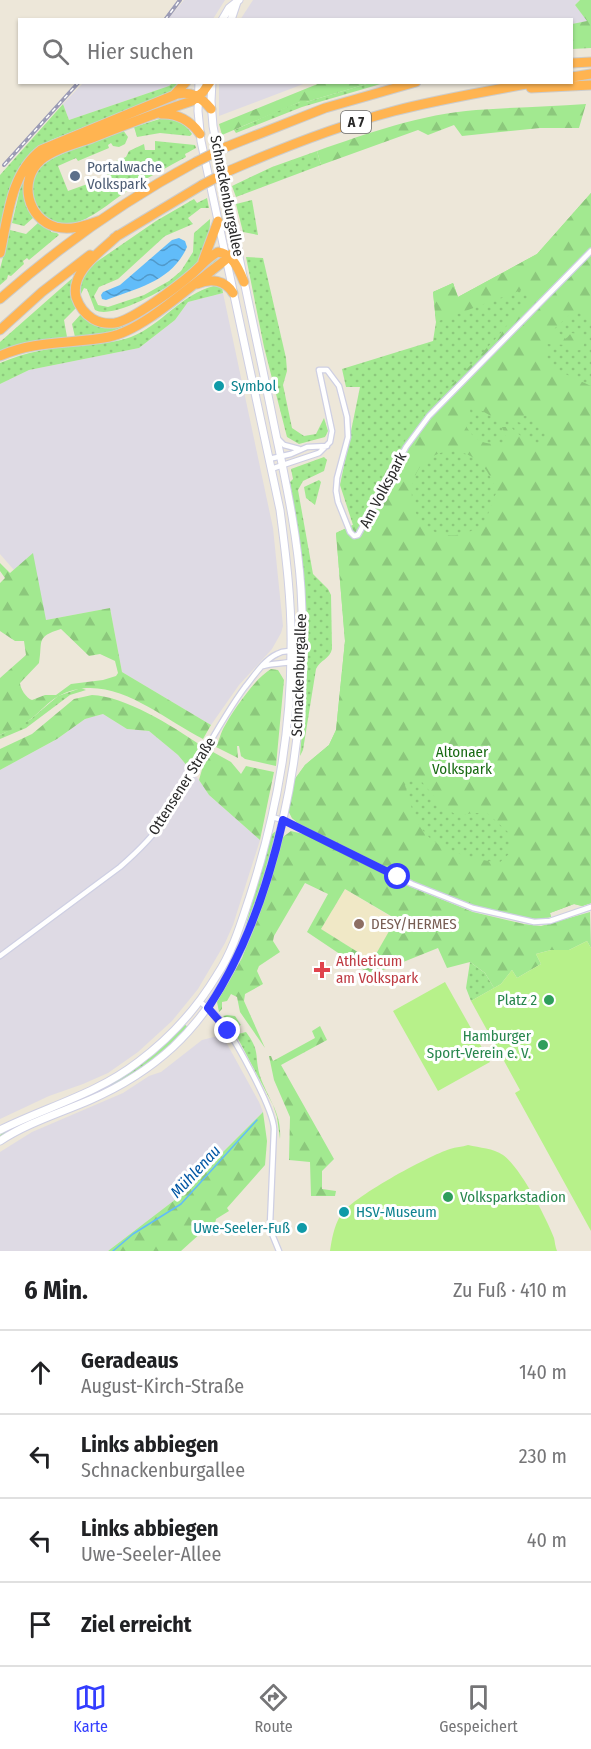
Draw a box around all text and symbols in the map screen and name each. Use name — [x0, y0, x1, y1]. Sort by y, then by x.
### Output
search box — [18, 18, 573, 84]
icon: search — [39, 35, 72, 68]
text: Hier suchen — [87, 38, 194, 65]
road number: A 7 — [341, 111, 371, 133]
street label: Schnackenburgallee — [206, 134, 248, 258]
place label: Portalwache Volkspark — [87, 158, 162, 193]
marker: Portalwache Volkspark — [68, 169, 82, 183]
place label: Symbol — [231, 377, 276, 395]
marker: Symbol — [212, 379, 226, 393]
street label: Am Volkspark — [356, 449, 410, 531]
street label: Schnackenburgallee — [288, 613, 310, 737]
street label: Ottensener Straße — [145, 734, 219, 838]
park label: Altonaer Volkspark — [432, 743, 492, 778]
route start — [384, 863, 410, 889]
place label: DESY/HERMES — [371, 915, 457, 933]
marker: DESY/HERMES — [352, 917, 366, 931]
place label: Athleticum am Volkspark — [336, 952, 418, 987]
marker: Athleticum am Volkspark — [313, 961, 331, 979]
place label: Platz 2 — [497, 991, 537, 1009]
marker: Platz 2 — [542, 993, 556, 1007]
route end — [214, 1017, 240, 1043]
place label: Hamburger Sport-Verein e. V. — [427, 1027, 532, 1062]
marker: Hamburger Sport-Verein e. V. — [536, 1038, 550, 1052]
water label: Mühlenau — [166, 1141, 224, 1201]
place label: Volksparkstadion — [460, 1188, 566, 1206]
marker: Volksparkstadion — [441, 1190, 455, 1204]
place label: HSV-Museum — [356, 1203, 437, 1221]
marker: HSV-Museum — [337, 1205, 351, 1219]
place label: Uwe-Seeler-Fuß — [193, 1219, 290, 1237]
marker: Uwe-Seeler-Fuß — [295, 1221, 309, 1235]
text: 6 Min. — [24, 1275, 88, 1306]
text: Zu Fuß · 410 m — [453, 1278, 567, 1302]
text: Geradeaus — [81, 1347, 178, 1374]
icon: ahead — [24, 1356, 57, 1389]
text: 140 m — [519, 1360, 567, 1384]
text: August-Kirch-Straße — [81, 1374, 244, 1398]
text: Links abbiegen — [81, 1431, 219, 1458]
icon: left — [24, 1440, 57, 1473]
text: 230 m — [519, 1444, 567, 1468]
text: Schnackenburgallee — [81, 1458, 245, 1482]
text: Links abbiegen — [81, 1515, 219, 1542]
icon: left — [24, 1524, 57, 1557]
text: 40 m — [527, 1528, 567, 1552]
text: Uwe-Seeler-Allee — [81, 1542, 221, 1566]
icon: arrive — [24, 1608, 57, 1641]
text: Ziel erreicht — [81, 1611, 192, 1638]
tab: Karte — [73, 1681, 108, 1736]
tab: Route — [255, 1681, 293, 1736]
tab: Gespeichert — [439, 1681, 518, 1736]

